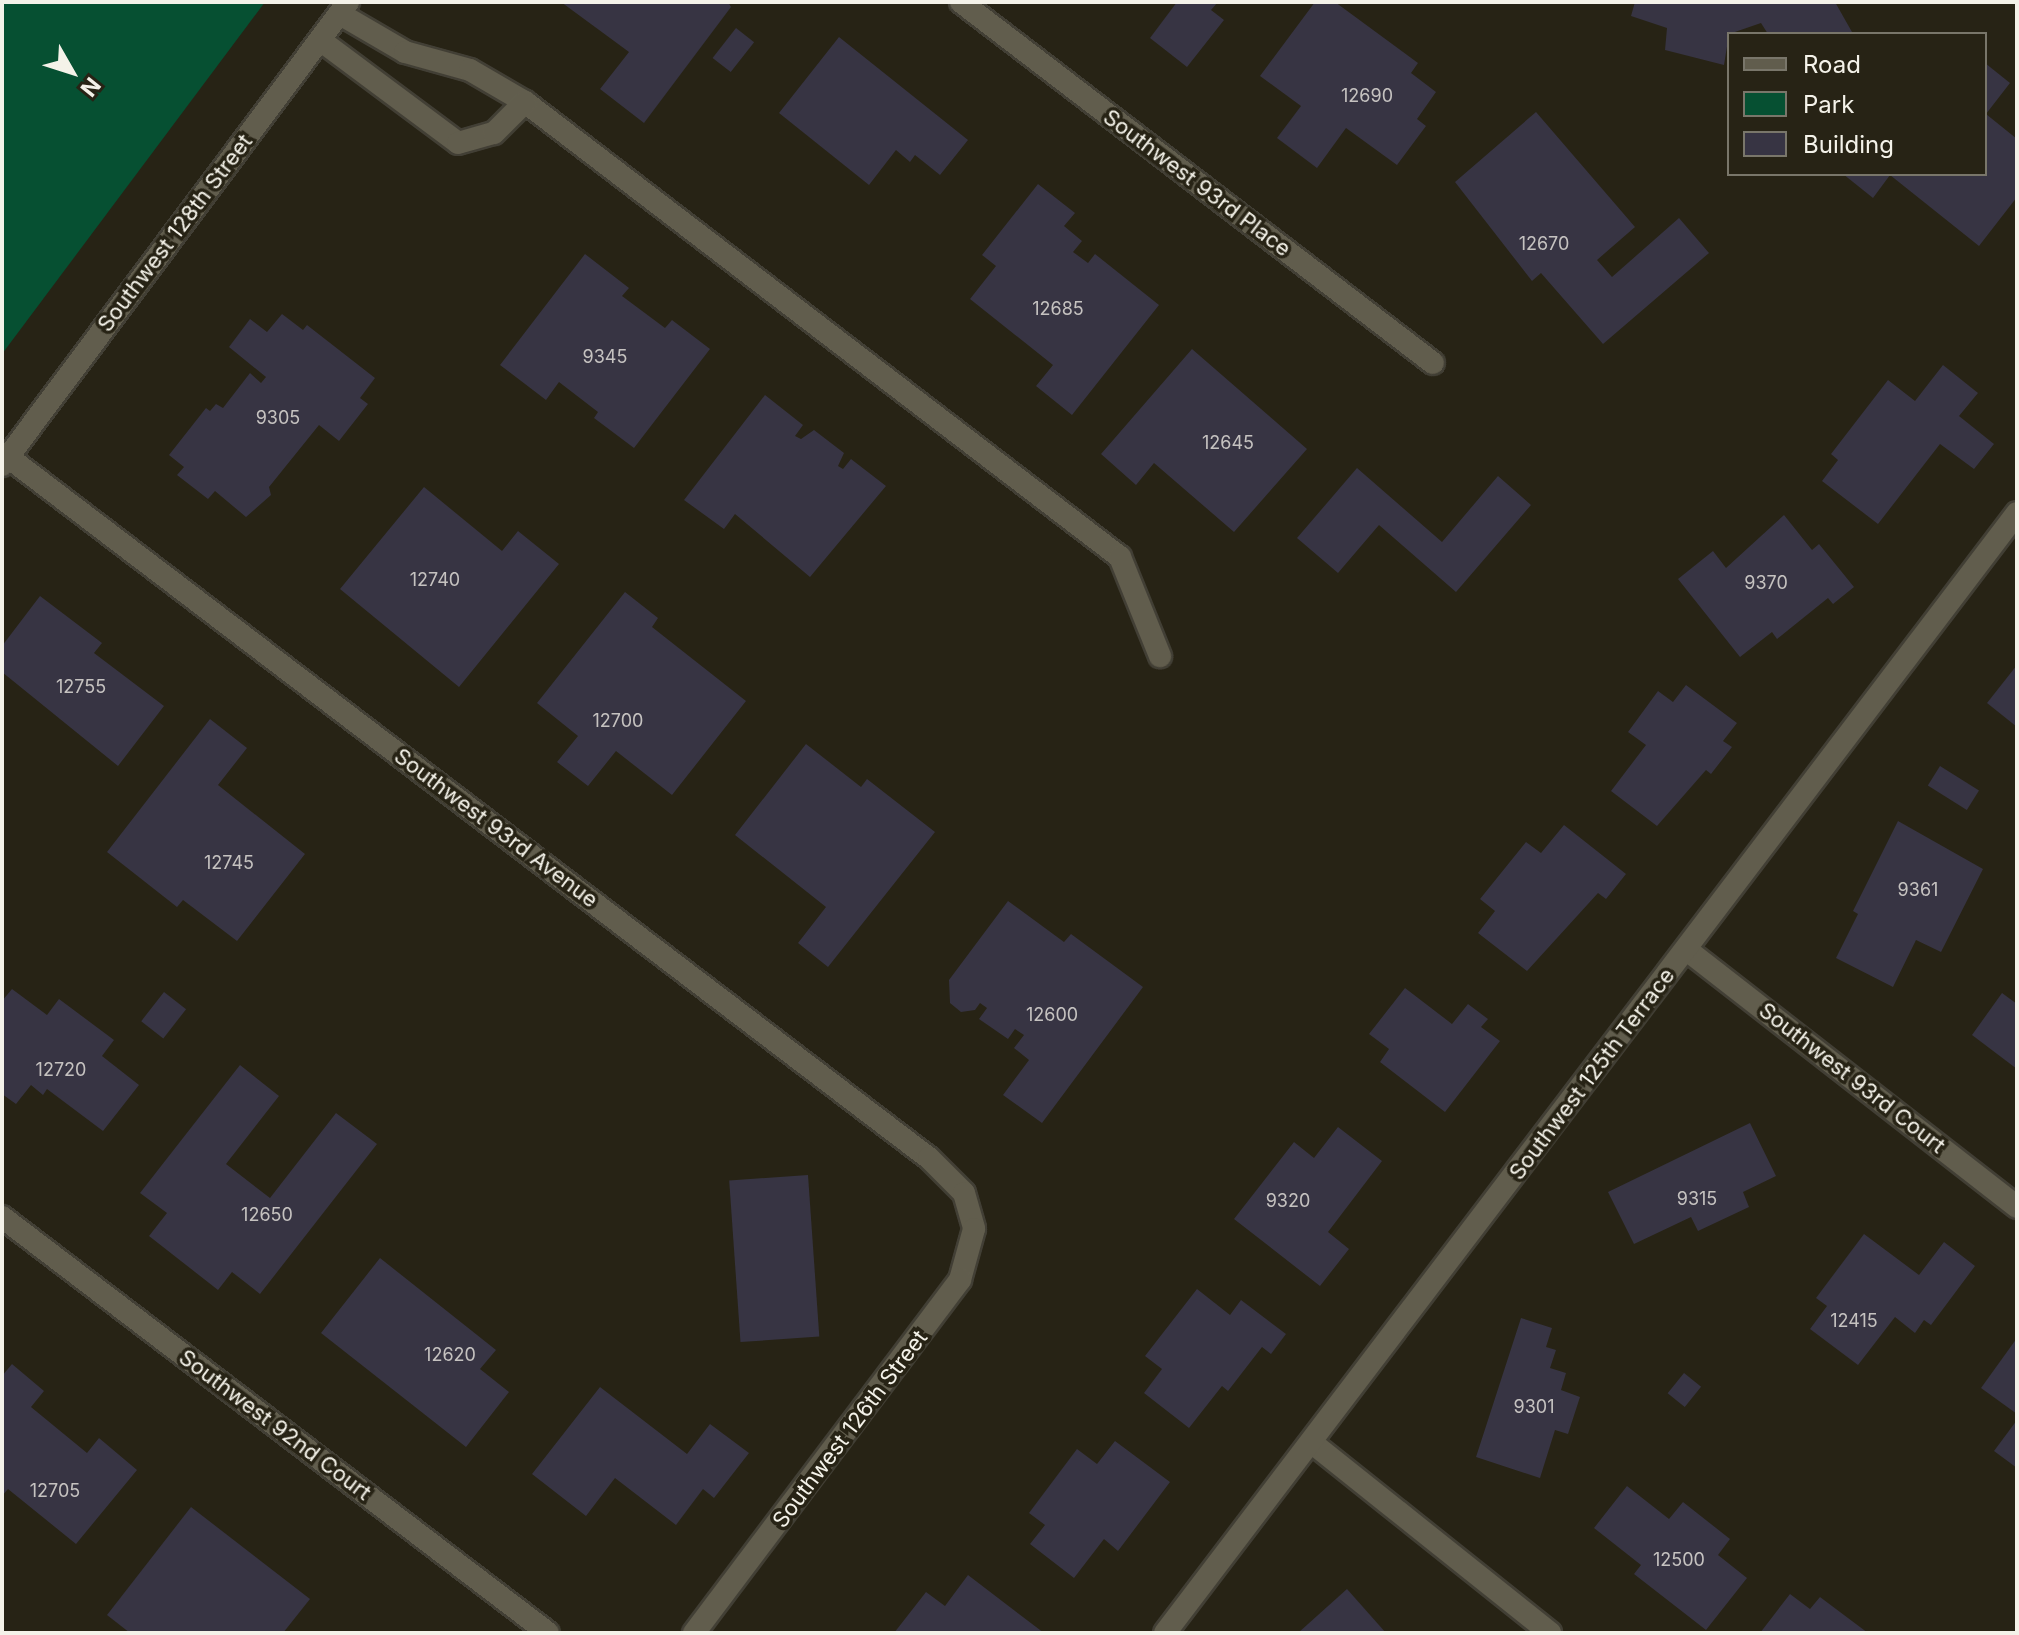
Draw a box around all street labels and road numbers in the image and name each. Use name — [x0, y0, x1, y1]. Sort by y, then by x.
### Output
street label: Southwest 93rd Place — [1098, 104, 1296, 262]
street label: Southwest 128th Street — [92, 129, 258, 337]
street label: Southwest 93rd Avenue — [389, 743, 603, 913]
street label: Southwest 125th Terrace — [1504, 963, 1680, 1185]
street label: Southwest 93rd Court — [1754, 997, 1950, 1159]
street label: Southwest 126th Street — [767, 1325, 933, 1533]
street label: Southwest 92nd Court — [174, 1344, 376, 1506]

